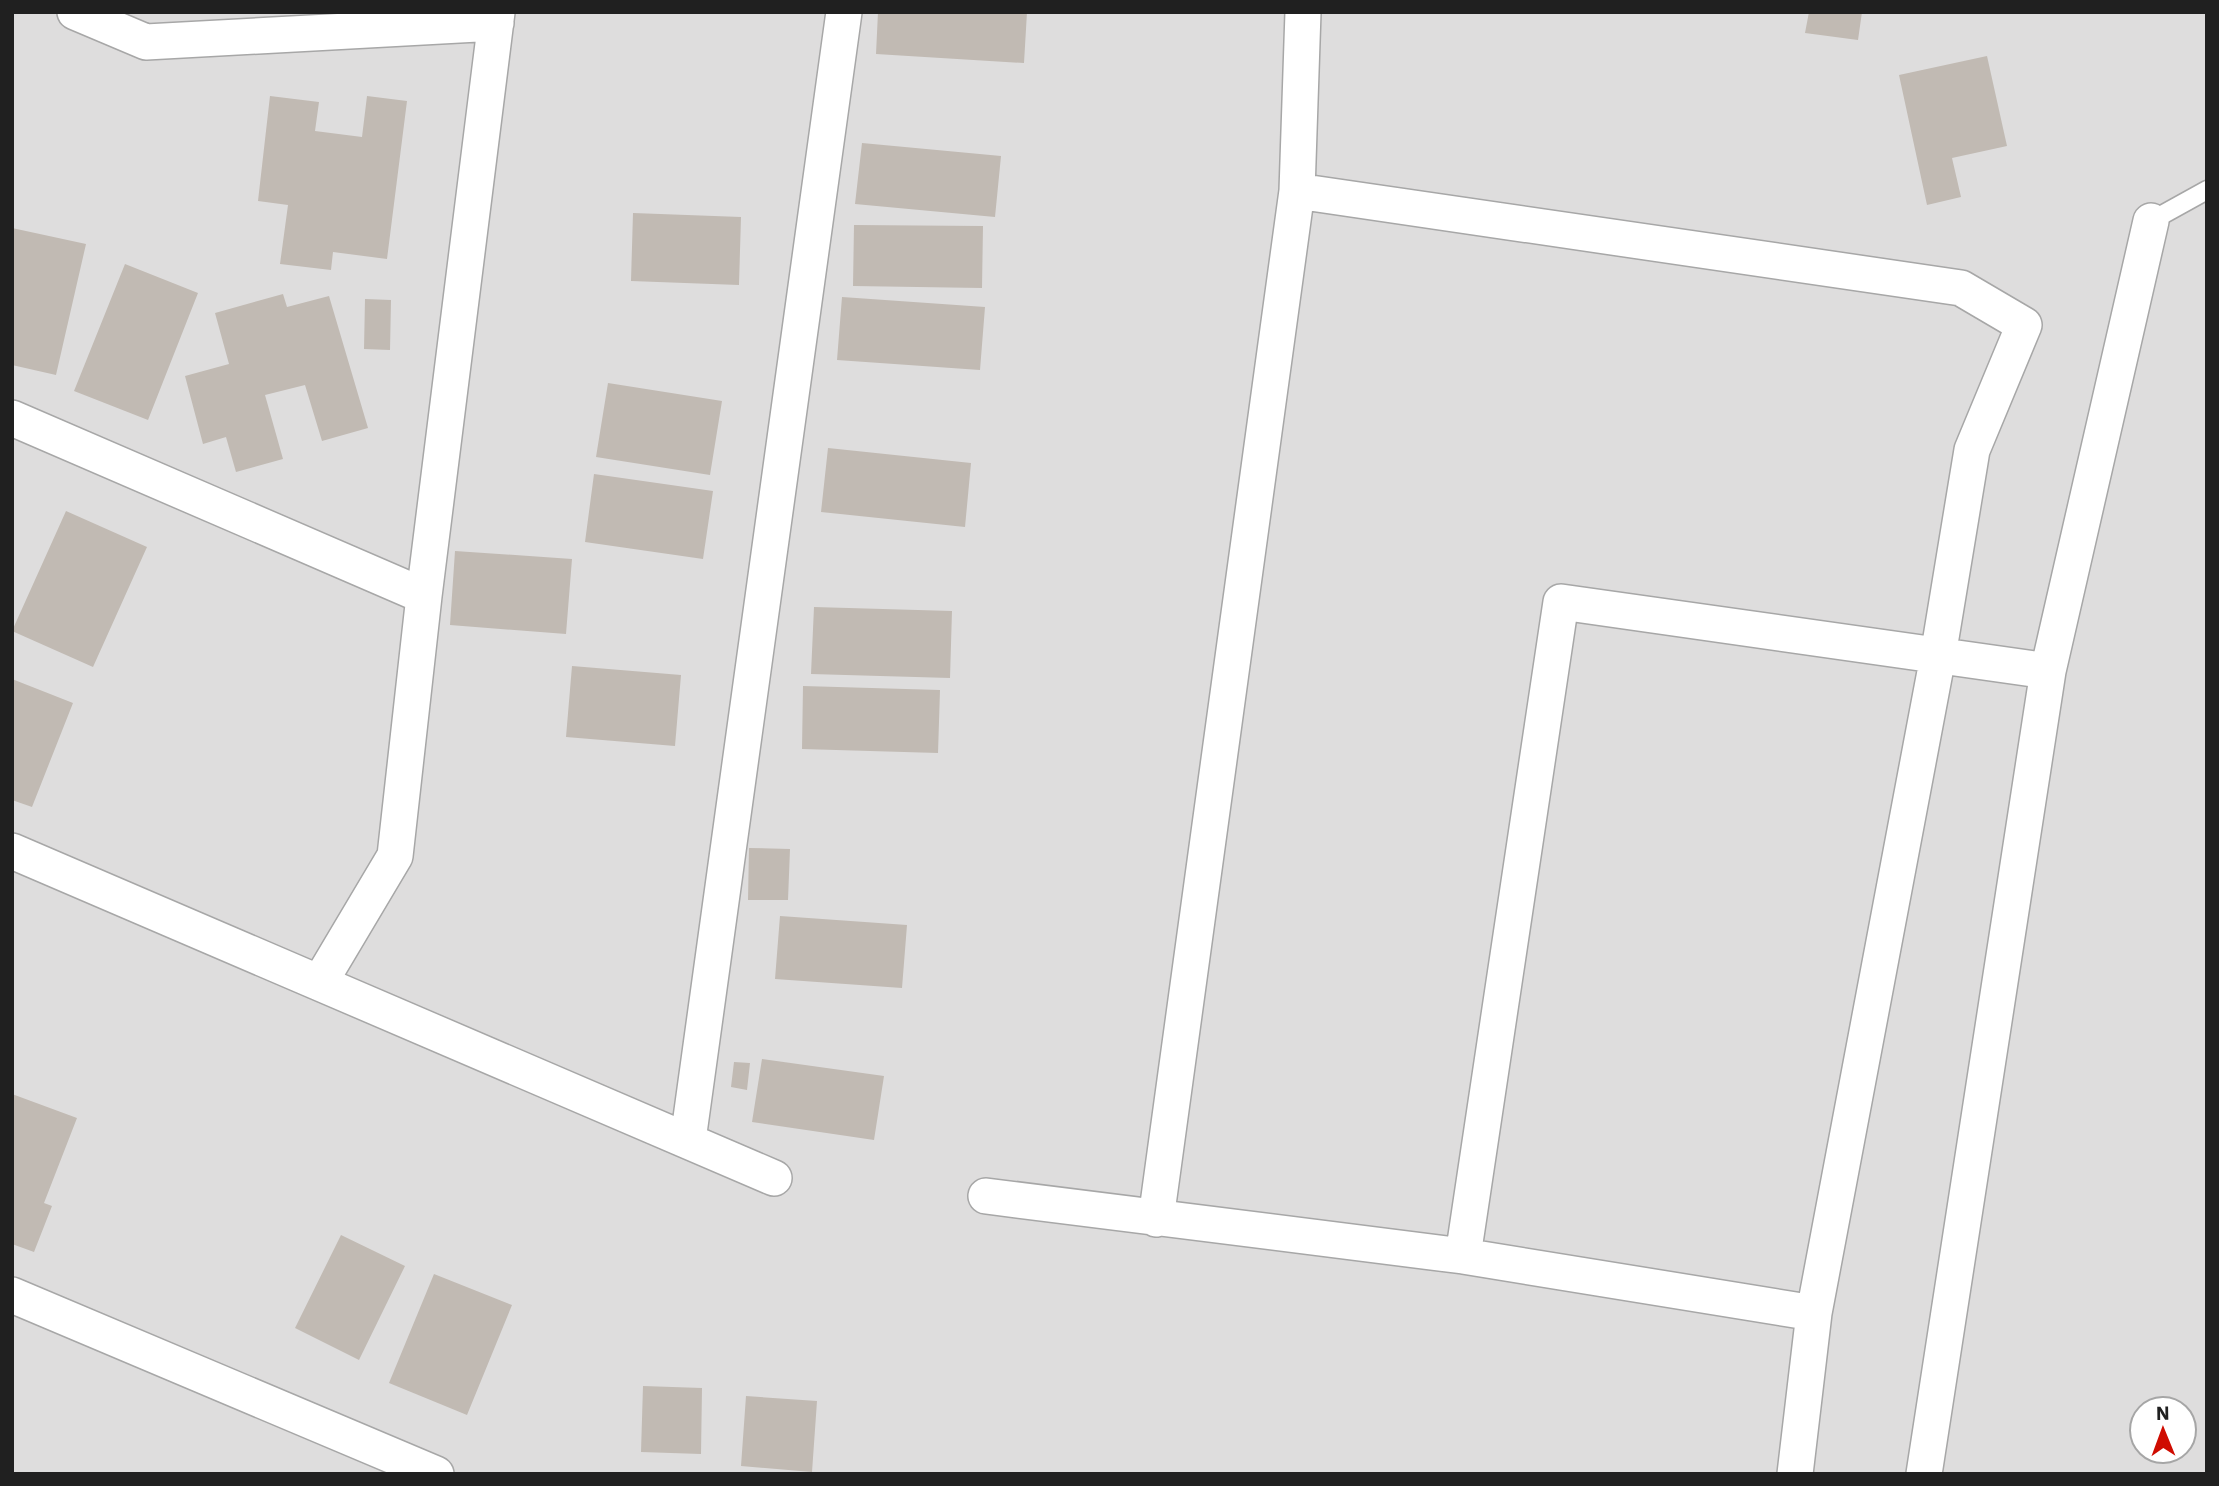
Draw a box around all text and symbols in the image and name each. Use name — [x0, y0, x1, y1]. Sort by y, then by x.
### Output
north arrow — [2128, 1395, 2198, 1465]
text: N — [2156, 1401, 2170, 1425]

